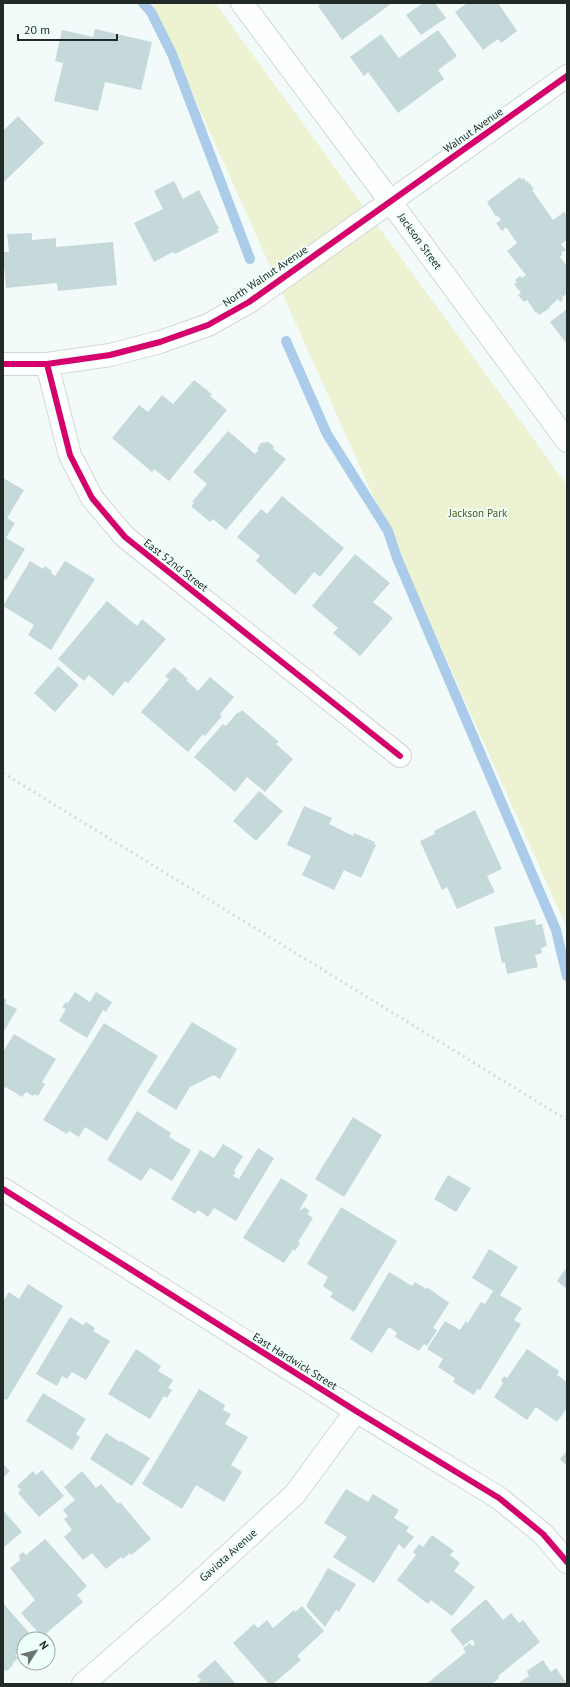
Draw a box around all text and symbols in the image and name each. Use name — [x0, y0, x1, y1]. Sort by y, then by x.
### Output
scale bar — [18, 16, 117, 42]
text: 20 m — [24, 22, 50, 37]
street label: Walnut Avenue — [440, 104, 506, 156]
street label: Jackson Street — [394, 209, 445, 272]
street label: North Walnut Avenue — [220, 242, 311, 310]
park label: Jackson Park — [448, 506, 508, 520]
street label: East 52nd Street — [141, 536, 211, 595]
street label: East Hardwick Street — [250, 1329, 340, 1393]
street label: Gaviota Avenue — [196, 1525, 260, 1584]
north arrow — [16, 1631, 56, 1671]
text: N — [36, 1638, 52, 1652]

